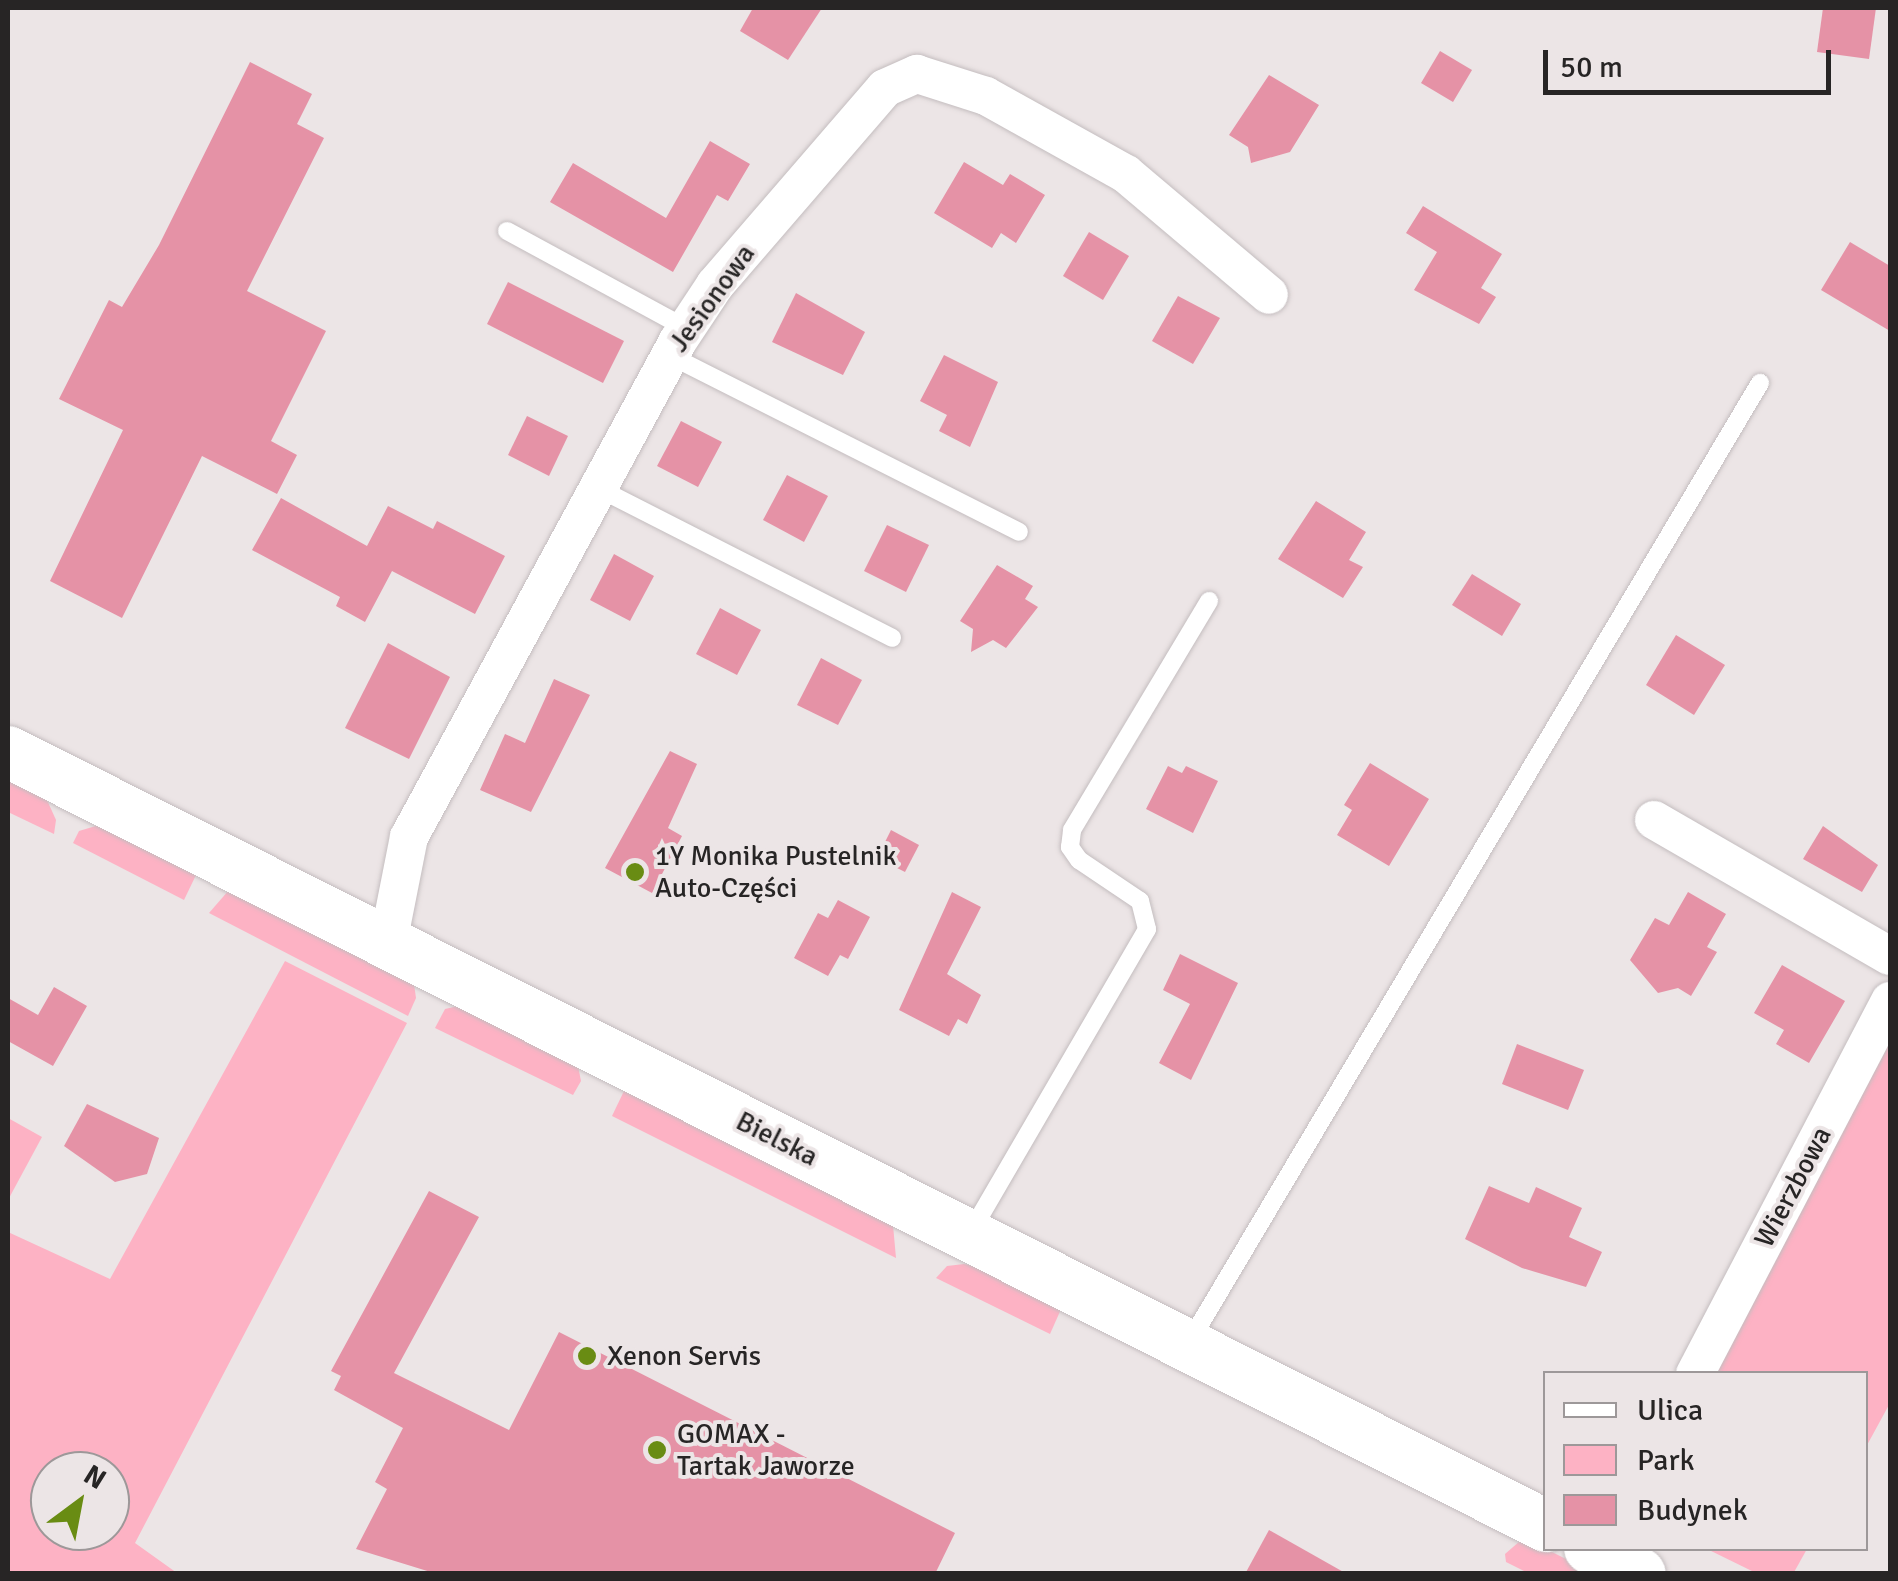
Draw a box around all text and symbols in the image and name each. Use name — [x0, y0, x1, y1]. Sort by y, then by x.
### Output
scale bar — [1548, 30, 1836, 92]
text: 50 m — [1560, 49, 1623, 86]
street label: Jesionowa — [662, 238, 762, 358]
place label: 1Y Monika Pustelnik Auto-Części — [655, 839, 897, 905]
marker: 1Y Monika Pustelnik Auto-Części — [624, 861, 646, 883]
street label: Bielska — [731, 1104, 823, 1174]
street label: Wierzbowa — [1747, 1121, 1839, 1253]
place label: Xenon Servis — [607, 1339, 761, 1373]
marker: Xenon Servis — [576, 1345, 598, 1367]
legend — [1543, 1371, 1868, 1551]
text: Ulica — [1637, 1392, 1703, 1429]
place label: GOMAX - Tartak Jaworze — [677, 1417, 855, 1483]
marker: GOMAX - Tartak Jaworze — [646, 1439, 668, 1461]
text: Park — [1637, 1442, 1695, 1479]
north arrow — [30, 1451, 130, 1551]
text: N — [78, 1458, 112, 1497]
text: Budynek — [1637, 1492, 1748, 1529]

